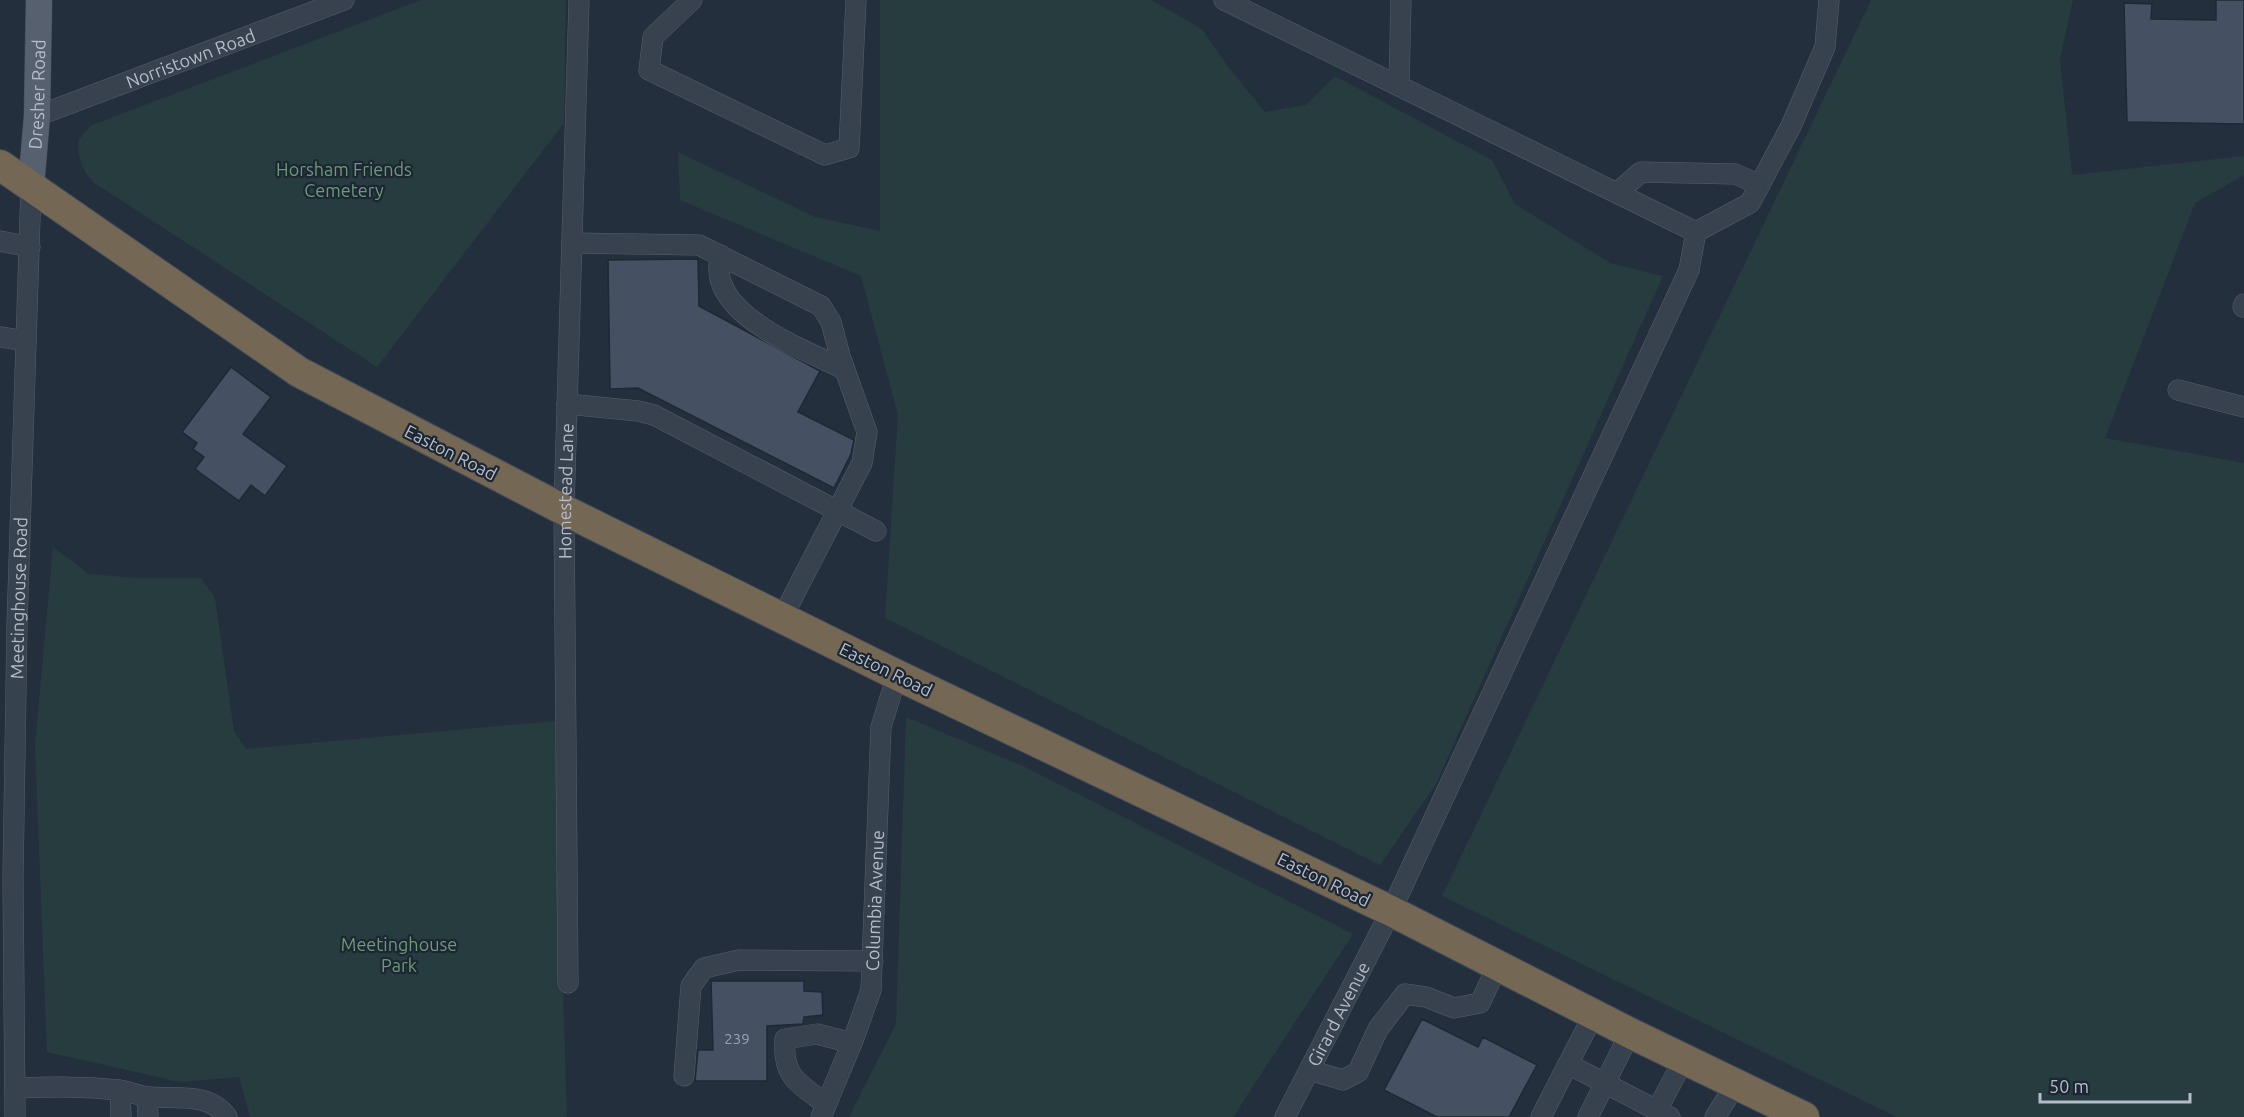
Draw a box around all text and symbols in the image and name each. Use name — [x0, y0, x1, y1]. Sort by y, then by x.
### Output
street label: Norristown Road — [123, 25, 258, 92]
street label: Dresher Road — [24, 39, 48, 150]
park label: Horsham Friends Cemetery — [276, 159, 412, 200]
street label: Easton Road — [402, 420, 500, 484]
street label: Homestead Lane — [554, 423, 577, 559]
street label: Meetinghouse Road — [6, 517, 30, 679]
street label: Easton Road — [836, 638, 936, 700]
street label: Columbia Avenue — [862, 830, 887, 971]
street label: Easton Road — [1274, 848, 1374, 910]
park label: Meetinghouse Park — [341, 934, 457, 975]
street label: Girard Avenue — [1303, 958, 1373, 1069]
house number: 239 — [724, 1030, 750, 1047]
scale bar — [2040, 1066, 2190, 1104]
text: 50 m — [2049, 1076, 2089, 1096]

